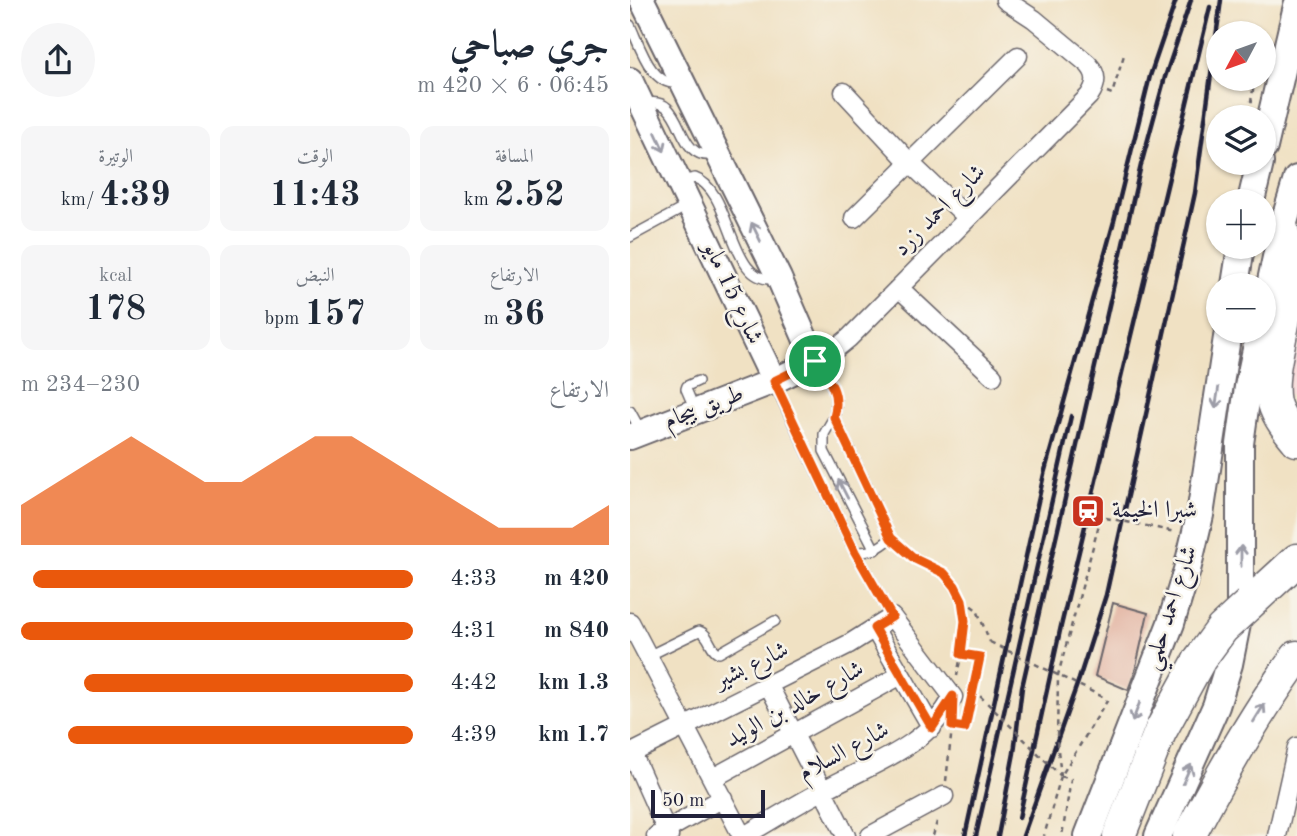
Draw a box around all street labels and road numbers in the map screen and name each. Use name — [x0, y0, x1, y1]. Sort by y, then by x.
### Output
street label: شارع احمد زرد — [889, 160, 995, 266]
street label: شارع 15 مايو — [691, 236, 766, 351]
street label: طريق بيجام — [661, 382, 750, 441]
street label: شارع احمد حلمي — [1140, 543, 1211, 676]
street label: شارع بشير — [709, 638, 795, 701]
street label: شارع خالد بن الوليد — [722, 657, 871, 758]
street label: شارع السلام — [795, 718, 897, 792]

